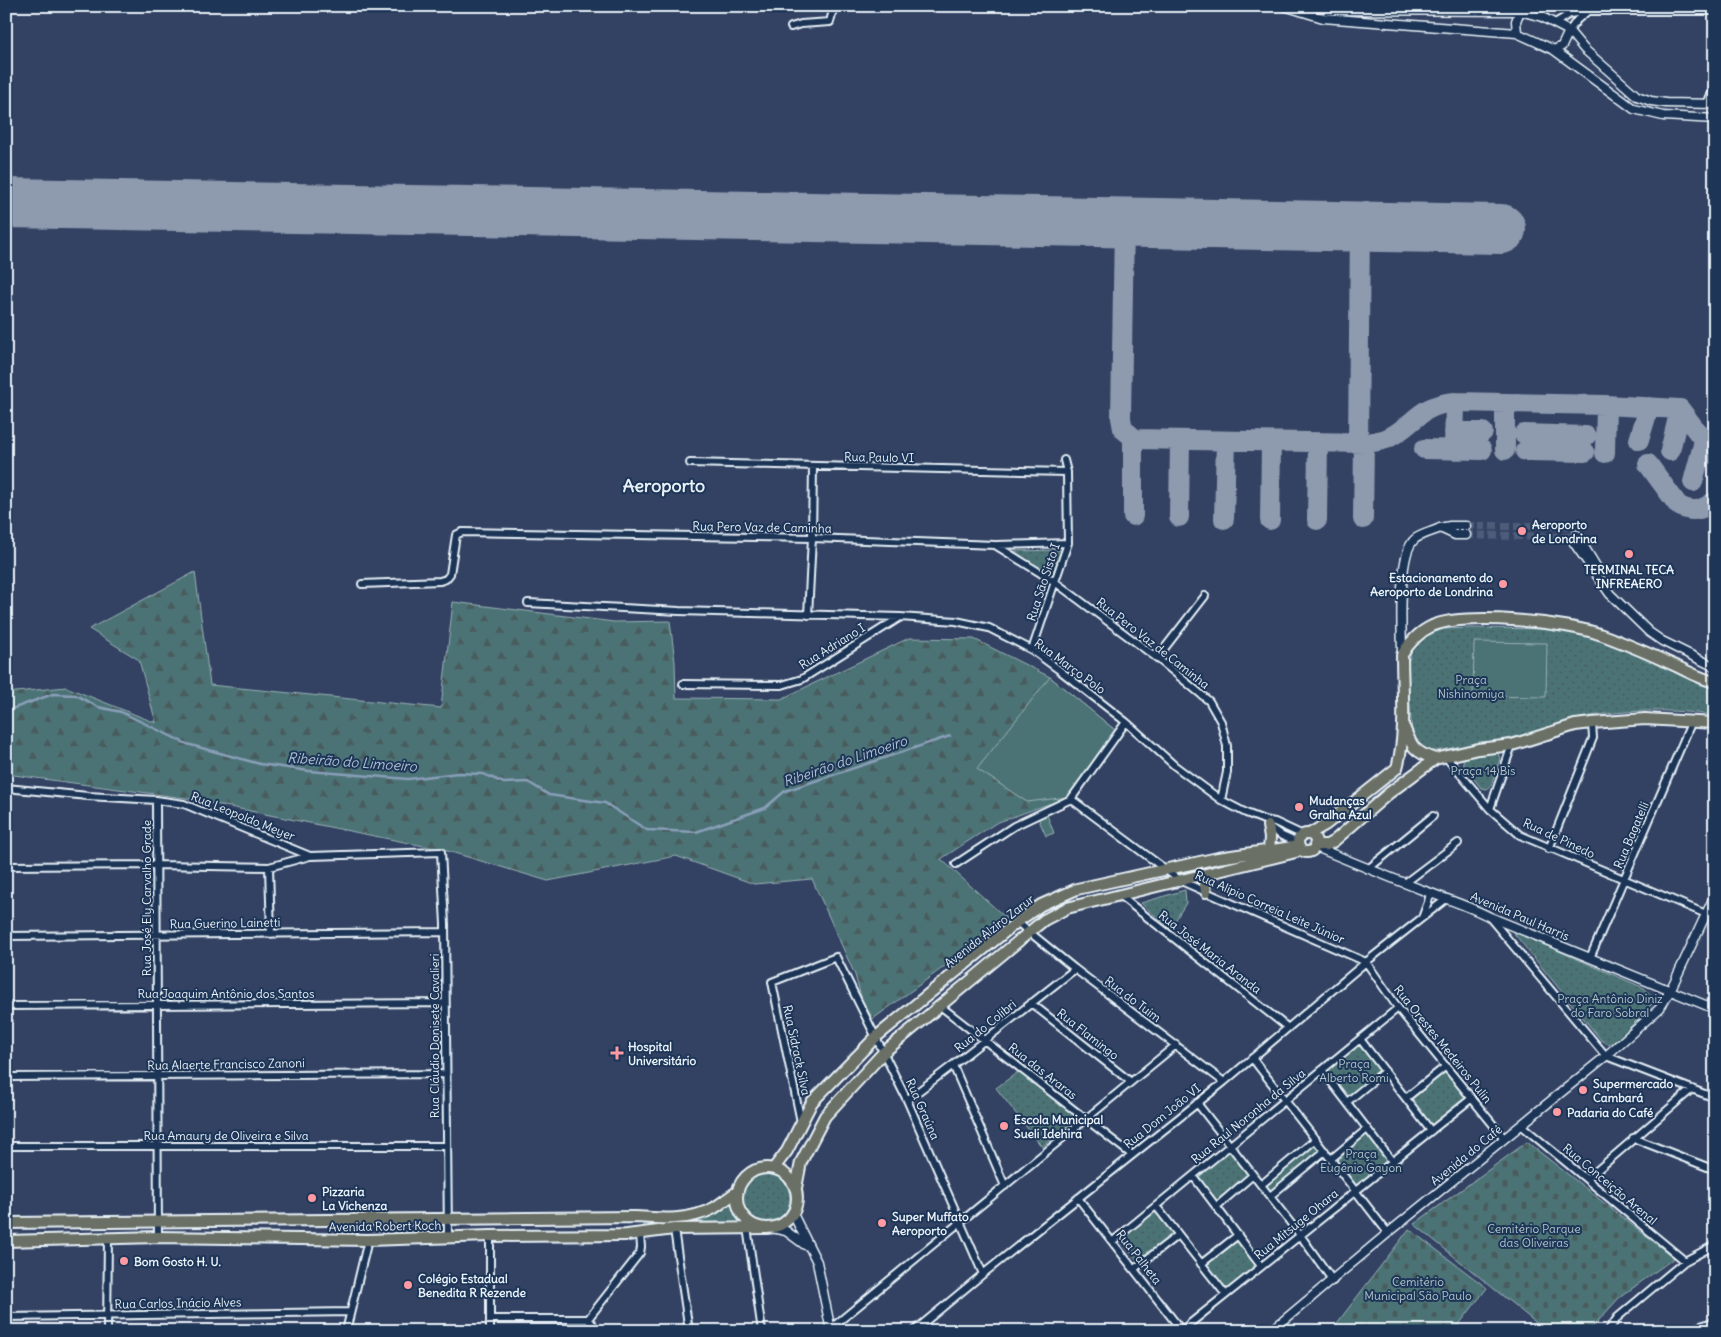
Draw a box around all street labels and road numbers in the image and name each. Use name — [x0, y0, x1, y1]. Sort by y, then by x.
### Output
street label: Rua Paulo VI — [844, 449, 914, 465]
street label: Rua Pero Vaz de Caminha — [692, 518, 832, 536]
street label: Rua São Sisto I — [1023, 541, 1063, 623]
street label: Rua Pero Vaz de Caminha — [1094, 594, 1213, 692]
street label: Rua Adriano I — [796, 620, 868, 672]
street label: Rua Março Polo — [1032, 635, 1109, 697]
street label: Rua Leopoldo Meyer — [189, 788, 297, 844]
street label: Rua Bagatelli — [1610, 799, 1652, 871]
street label: Rua de Pinedo — [1521, 815, 1598, 861]
street label: Rua José Ely Carvalho Grade — [139, 820, 154, 976]
street label: Rua Alípio Correia Leite Júnior — [1193, 867, 1347, 947]
street label: Avenida Paul Harris — [1468, 888, 1572, 944]
street label: Avenida Alziro Zarur — [941, 891, 1037, 971]
street label: Rua José Maria Aranda — [1156, 907, 1264, 997]
street label: Rua Guerino Lainetti — [170, 915, 280, 931]
street label: Rua Cláudio Donisete Cavalieri — [427, 954, 442, 1118]
street label: Rua do Tuim — [1102, 973, 1164, 1025]
street label: Rua Orestes Medeiros Pulin — [1391, 982, 1495, 1106]
street label: Rua Joaquim Antônio dos Santos — [138, 986, 314, 1001]
street label: Rua do Colibri — [951, 997, 1019, 1055]
street label: Rua Sidrack Silva — [780, 1003, 814, 1097]
street label: Rua Flamingo — [1054, 1005, 1122, 1063]
street label: Rua das Araras — [1006, 1040, 1080, 1102]
street label: Rua Alaerte Francisco Zanoni — [147, 1055, 305, 1073]
street label: Rua Raul Noronha da Silva — [1188, 1065, 1308, 1167]
street label: Rua Graúna — [903, 1076, 943, 1142]
street label: Rua Dom João VI — [1120, 1080, 1204, 1152]
street label: Avenida do Café — [1427, 1122, 1505, 1188]
street label: Rua Amaury de Oliveira e Silva — [143, 1128, 309, 1143]
street label: Rua Conceição Arenal — [1560, 1140, 1660, 1228]
street label: Rua Mitsuge Ohara — [1251, 1185, 1341, 1262]
street label: Avenida Robert Koch — [329, 1218, 441, 1234]
street label: Rua Palheta — [1113, 1227, 1165, 1287]
street label: Rua Carlos Inácio Alves — [114, 1294, 242, 1312]

